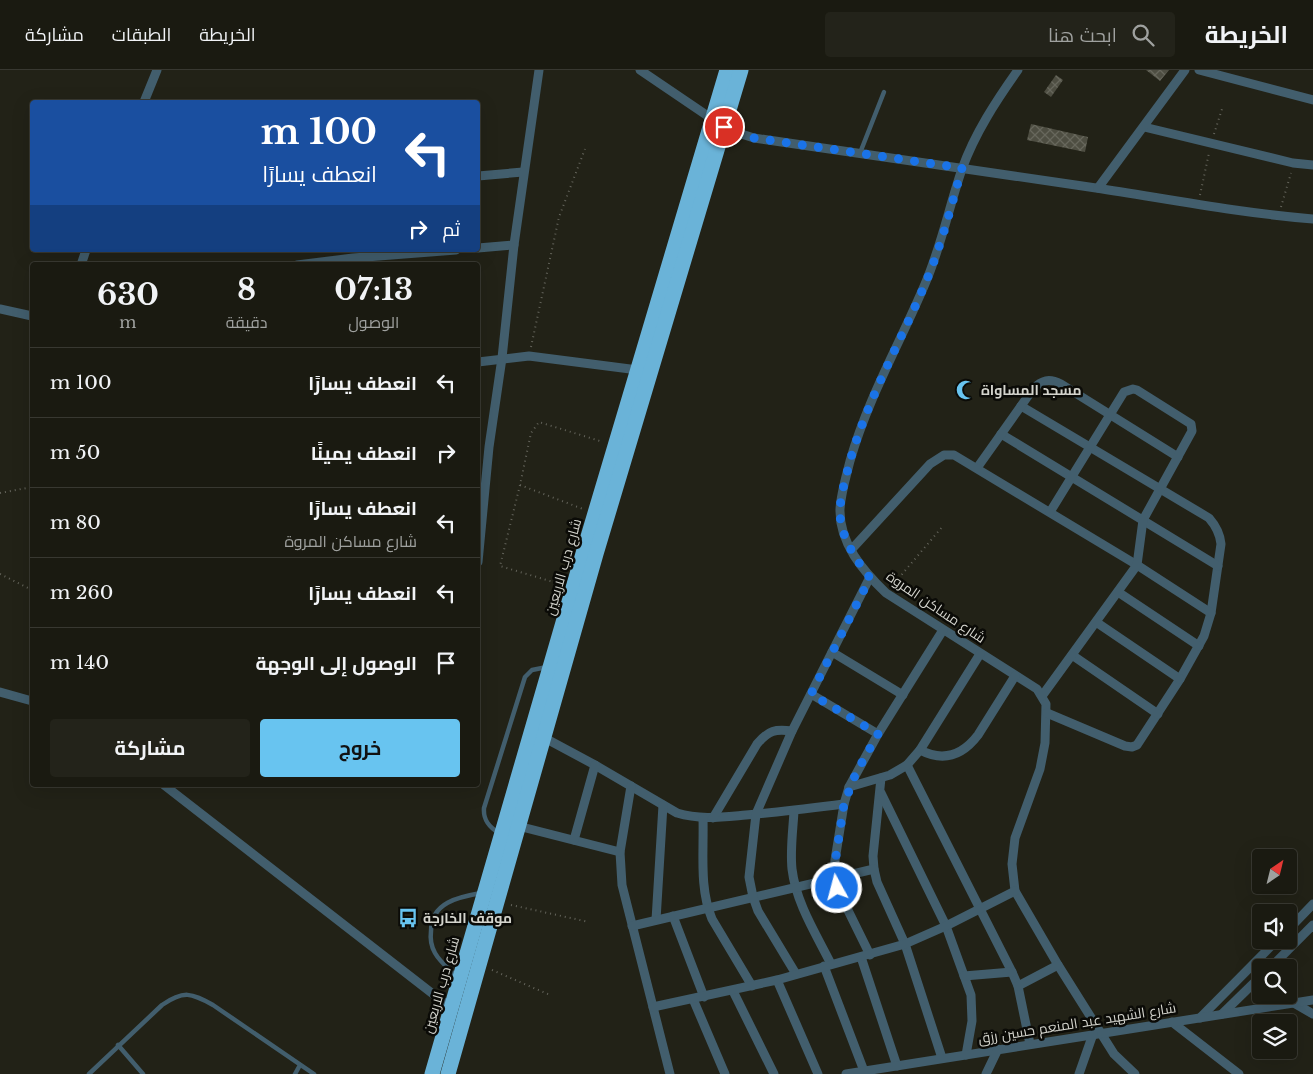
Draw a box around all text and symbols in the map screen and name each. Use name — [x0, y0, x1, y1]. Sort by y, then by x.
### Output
search box — [825, 12, 1175, 57]
text: الخريطة — [1205, 20, 1288, 49]
icon: search — [1129, 21, 1157, 49]
text: مشاركة — [25, 24, 84, 46]
text: الطبقات — [112, 24, 171, 46]
text: الخريطة — [199, 24, 256, 46]
text: ابحث هنا — [1048, 24, 1117, 47]
pin — [703, 106, 745, 148]
text: 100 m — [261, 110, 377, 153]
icon: arrive — [710, 113, 738, 141]
icon: left — [395, 120, 460, 185]
text: انعطف يسارًا — [262, 161, 377, 188]
icon: right — [404, 215, 432, 243]
text: ثم — [442, 218, 460, 241]
text: 8 — [237, 271, 256, 308]
text: 07:13 — [334, 271, 413, 308]
text: 630 — [97, 276, 159, 313]
text: m — [119, 312, 137, 332]
text: دقيقة — [226, 312, 267, 332]
text: الوصول — [348, 312, 399, 332]
icon: left — [432, 369, 460, 397]
text: 100 m — [50, 371, 111, 394]
text: انعطف يسارًا — [308, 372, 417, 395]
mosque icon: مسجد المساواة — [955, 379, 977, 401]
place label: مسجد المساواة — [981, 381, 1082, 399]
icon: right — [432, 439, 460, 467]
text: 50 m — [50, 441, 100, 464]
text: انعطف يمينًا — [311, 442, 417, 465]
text: انعطف يسارًا — [308, 497, 417, 520]
icon: left — [432, 509, 460, 537]
text: 80 m — [50, 511, 101, 534]
street label: شارع درب الاربعين — [541, 517, 585, 617]
text: شارع مساكن المروة — [285, 531, 417, 551]
street label: شارع مساكن المروة — [883, 567, 989, 647]
icon: left — [432, 579, 460, 607]
text: 260 m — [50, 581, 113, 604]
text: انعطف يسارًا — [308, 582, 417, 605]
icon: arrive — [432, 649, 460, 677]
text: 140 m — [50, 651, 109, 674]
text: الوصول إلى الوجهة — [256, 652, 417, 675]
button: مشاركة — [50, 719, 250, 777]
button: خروج — [260, 719, 460, 777]
north arrow — [1252, 849, 1298, 894]
map controls — [1252, 849, 1297, 1059]
position arrow — [810, 861, 862, 913]
button: sound — [1252, 904, 1297, 949]
bus stop icon: موقف الخارجة — [397, 907, 419, 929]
place label: موقف الخارجة — [423, 909, 512, 927]
street label: شارع درب الاربعين — [419, 935, 463, 1035]
button: search — [1252, 959, 1297, 1004]
street label: شارع الشهيد عبد المنعم حسين رزق — [977, 998, 1177, 1049]
button: layers — [1252, 1014, 1297, 1059]

